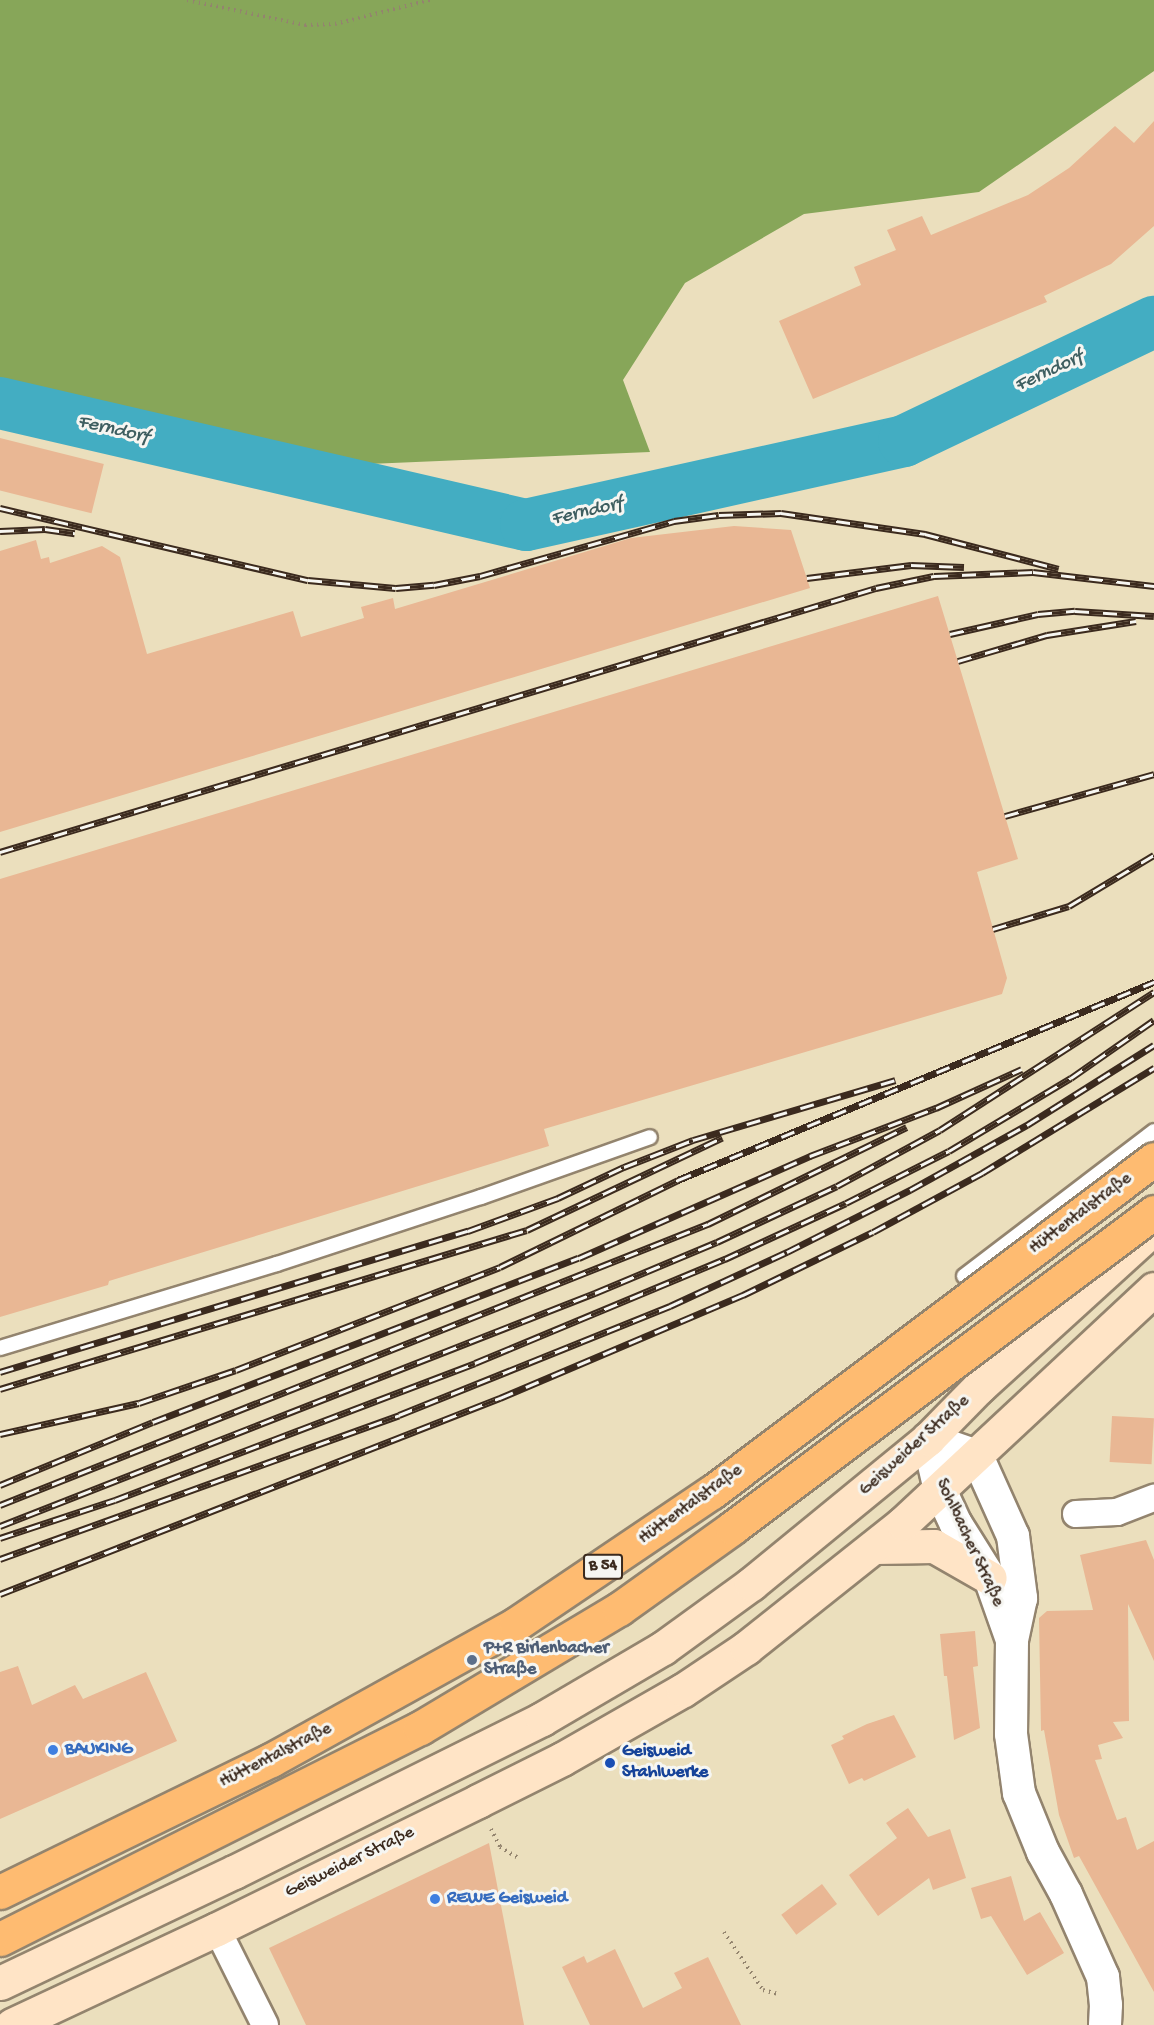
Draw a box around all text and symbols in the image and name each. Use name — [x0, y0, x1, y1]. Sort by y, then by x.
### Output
water label: Ferndorf — [1011, 346, 1087, 398]
water label: Ferndorf — [75, 410, 151, 450]
water label: Ferndorf — [549, 492, 625, 532]
street label: Hüttentalstraße — [1025, 1168, 1137, 1260]
street label: Geisweider Straße — [855, 1391, 975, 1501]
street label: Hüttentalstraße — [635, 1460, 747, 1550]
street label: Sohlbacher Straße — [930, 1476, 1008, 1610]
road number: B 54 — [582, 1554, 624, 1580]
place label: P+R Birlenbacher Straße — [484, 1639, 609, 1682]
marker: P+R Birlenbacher Straße — [465, 1653, 479, 1667]
street label: Hüttentalstraße — [216, 1718, 336, 1794]
place label: BAUKING — [65, 1739, 133, 1761]
place label: Geisweid Stahlwerke — [622, 1742, 708, 1784]
marker: BAUKING — [46, 1743, 60, 1757]
marker: Geisweid Stahlwerke — [603, 1756, 617, 1770]
street label: Geisweider Straße — [282, 1822, 418, 1904]
place label: REWE Geisweid — [447, 1888, 567, 1910]
marker: REWE Geisweid — [428, 1892, 442, 1906]

